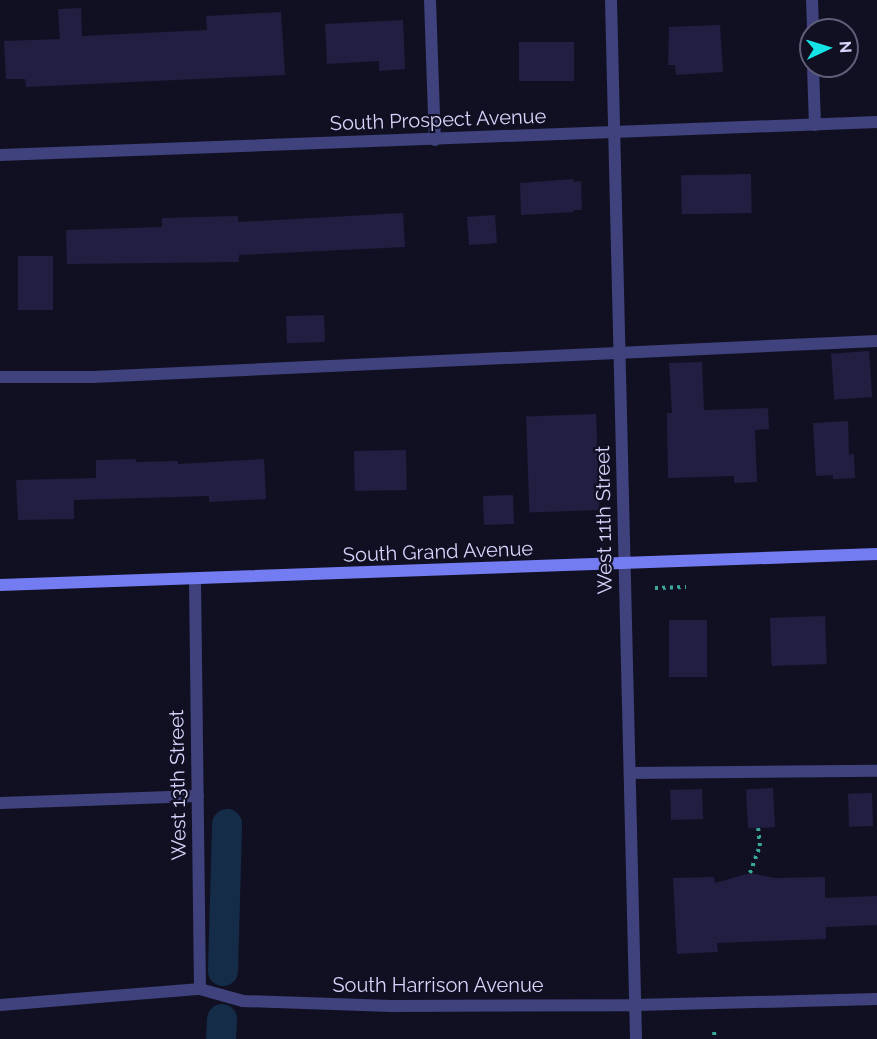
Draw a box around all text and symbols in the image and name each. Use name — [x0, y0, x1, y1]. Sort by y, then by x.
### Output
north arrow — [799, 18, 859, 78]
text: N — [836, 40, 855, 54]
street label: South Prospect Avenue — [329, 104, 547, 136]
street label: West 11th Street — [591, 445, 617, 595]
street label: South Grand Avenue — [342, 537, 534, 567]
street label: West 13th Street — [165, 709, 191, 861]
street label: South Harrison Avenue — [332, 973, 544, 997]

